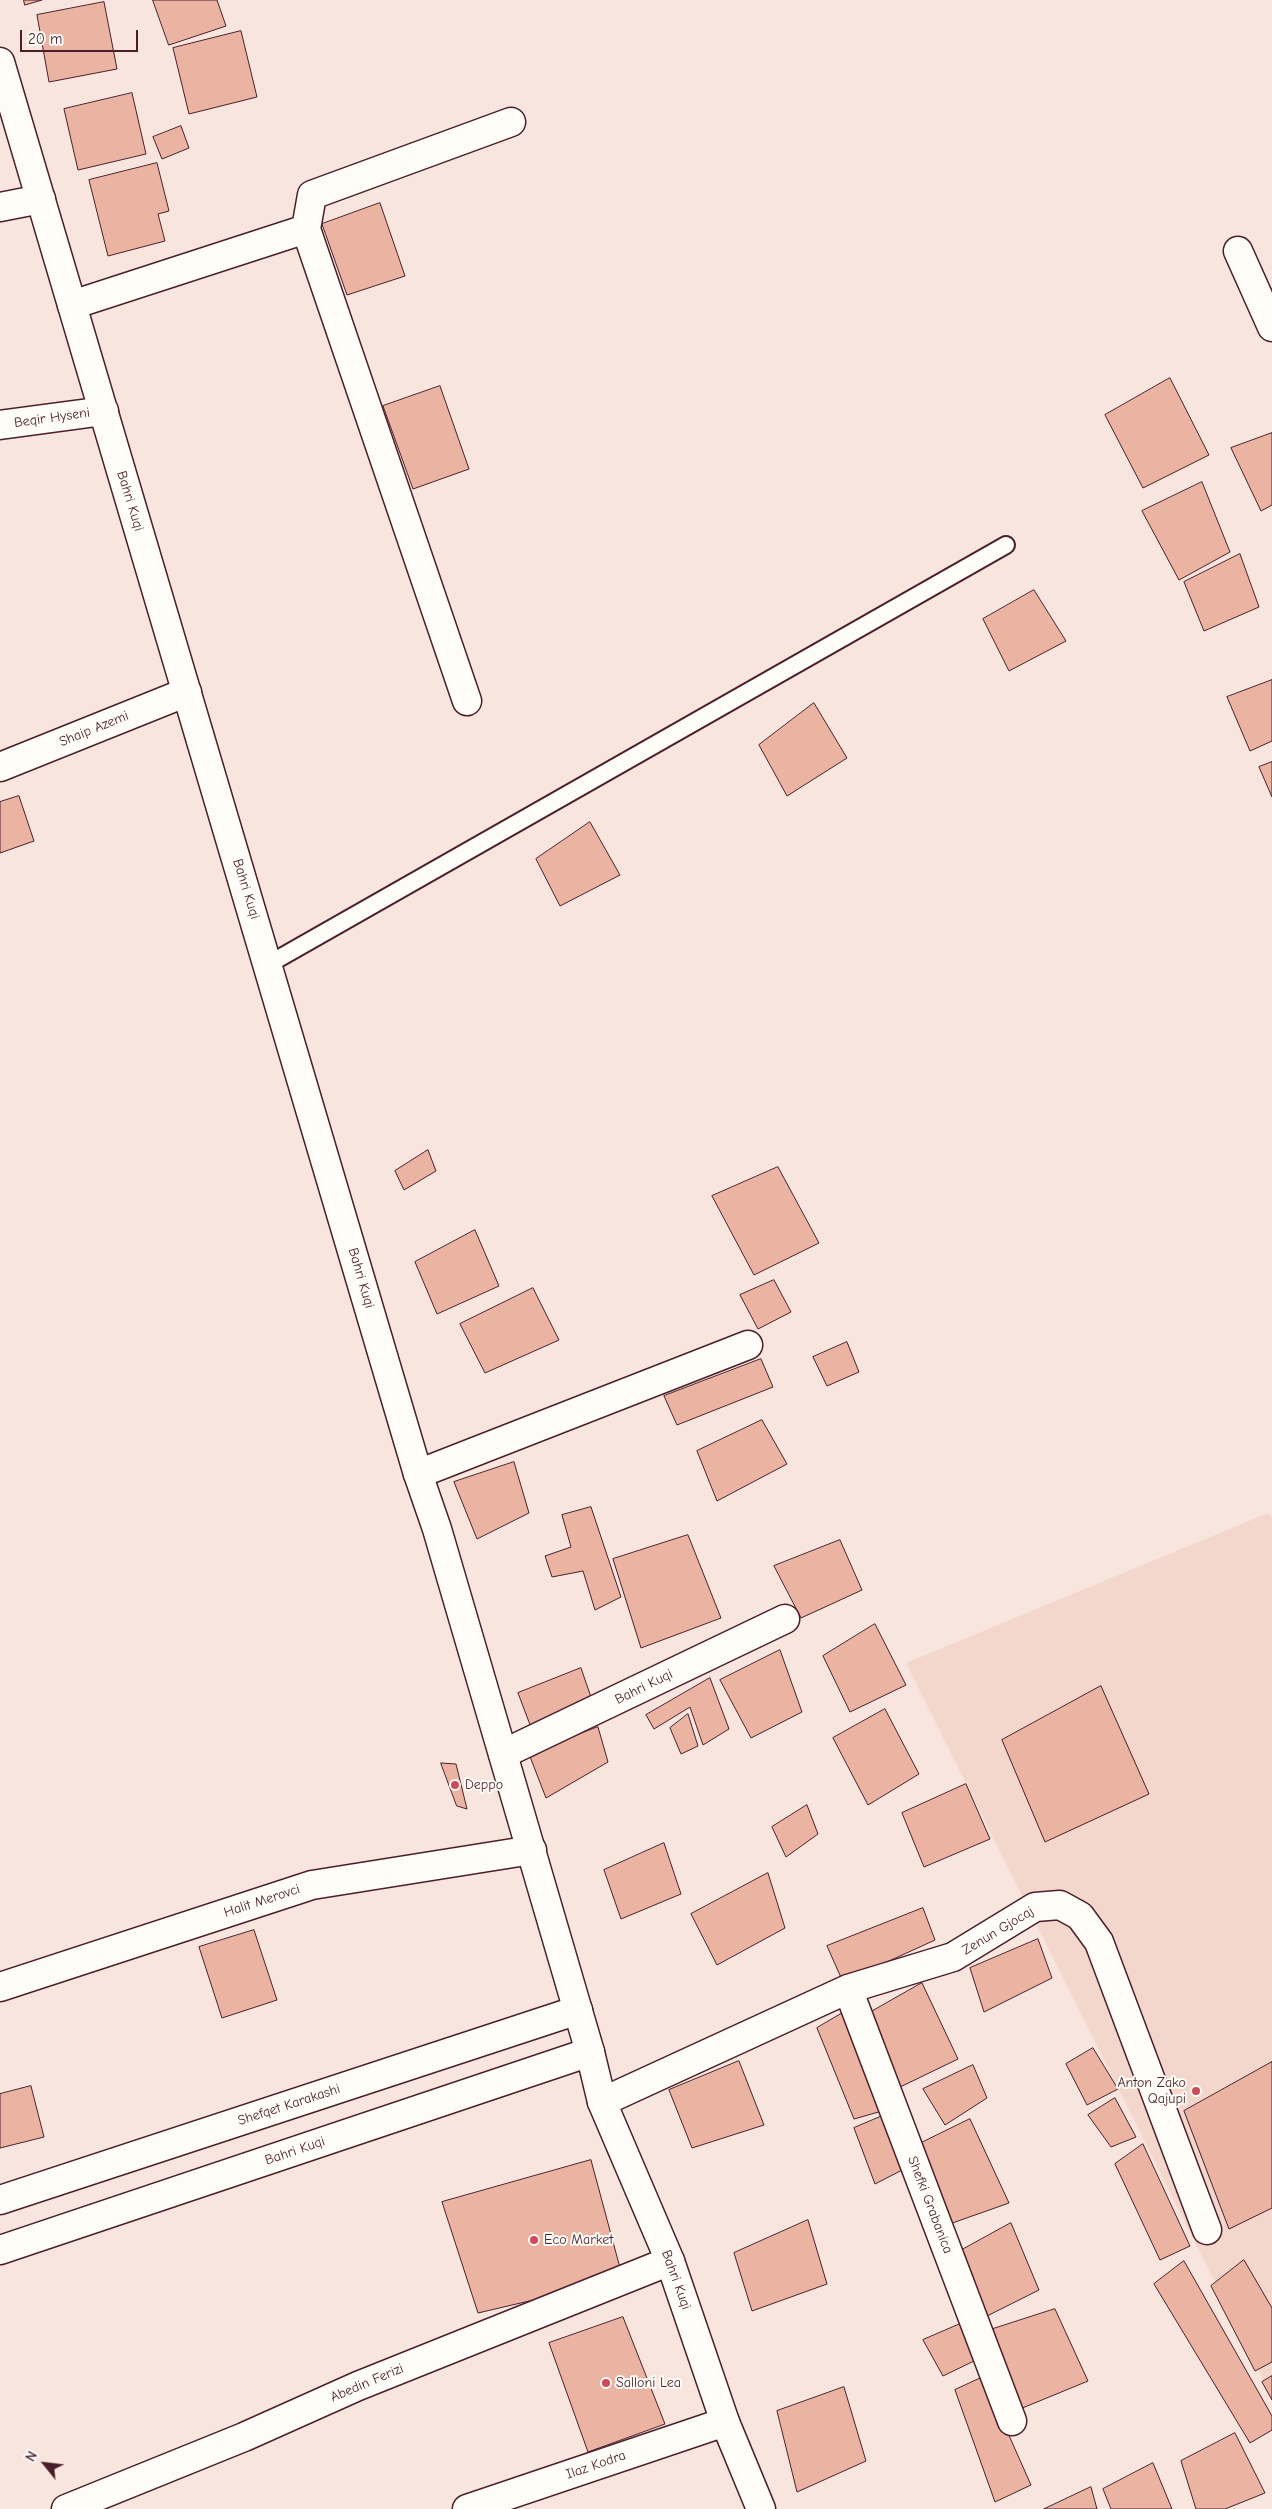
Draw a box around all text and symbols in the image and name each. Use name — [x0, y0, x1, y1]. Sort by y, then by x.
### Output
scale bar — [22, 20, 140, 52]
text: 20 m — [28, 30, 62, 48]
street label: Beqir Hyseni — [13, 404, 91, 432]
street label: Bahri Kuqi — [113, 469, 147, 533]
street label: Shaip Azemi — [57, 707, 131, 751]
street label: Bahri Kuqi — [229, 857, 263, 921]
street label: Bahri Kuqi — [344, 1246, 378, 1310]
street label: Bahri Kuqi — [612, 1666, 676, 1708]
place label: Deppo — [465, 1777, 503, 1793]
marker: Deppo — [449, 1779, 461, 1791]
street label: Halit Merovci — [222, 1881, 302, 1921]
street label: Zenun Gjocaj — [959, 1903, 1037, 1959]
place label: Anton Zako Qajupi — [1117, 2075, 1186, 2108]
street label: Shefqet Karakashi — [236, 2081, 342, 2129]
marker: Anton Zako Qajupi — [1190, 2085, 1202, 2097]
street label: Bahri Kuqi — [263, 2133, 327, 2169]
street label: Shefki Grabanica — [904, 2154, 956, 2256]
place label: Eco Market — [544, 2232, 613, 2248]
marker: Eco Market — [528, 2234, 540, 2246]
street label: Bahri Kuqi — [657, 2248, 695, 2312]
street label: Abedin Ferizi — [328, 2360, 406, 2406]
place label: Salloni Lea — [616, 2375, 681, 2391]
marker: Salloni Lea — [600, 2377, 612, 2389]
north arrow — [20, 2439, 70, 2489]
street label: Ilaz Kodra — [564, 2447, 628, 2483]
text: N — [22, 2448, 41, 2465]

